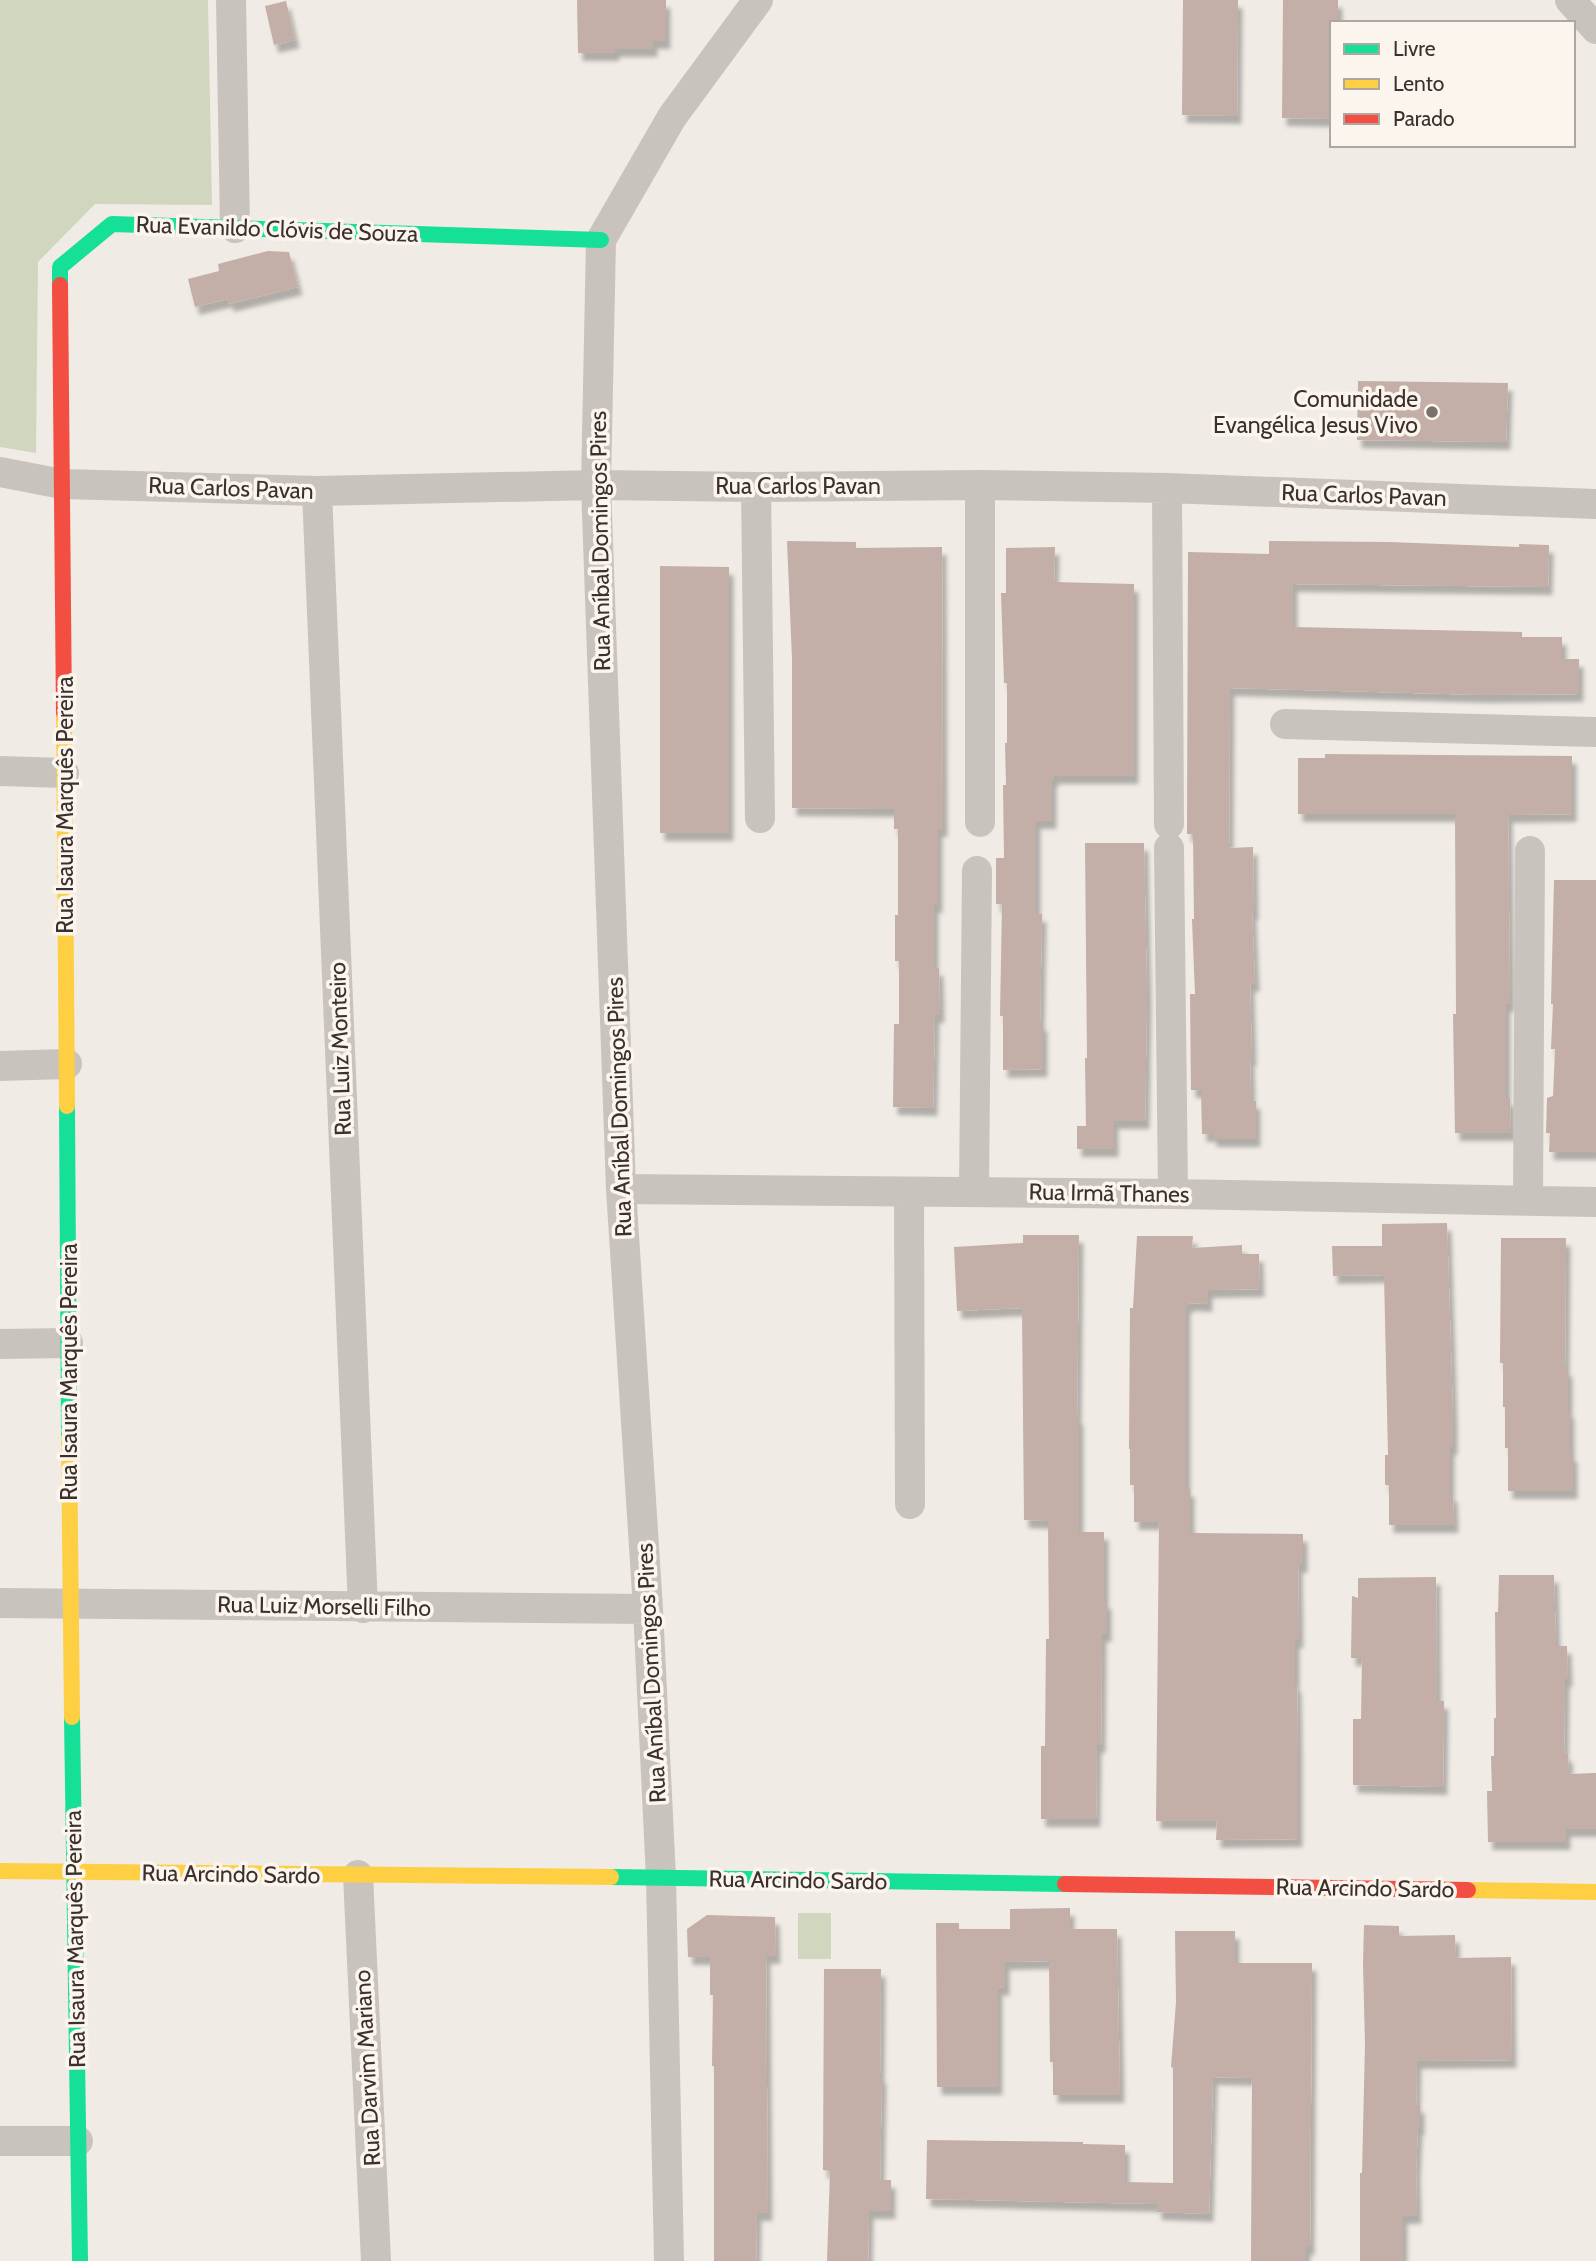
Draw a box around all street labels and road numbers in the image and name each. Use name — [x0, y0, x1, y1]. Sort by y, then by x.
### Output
street label: Rua Evanildo Clóvis de Souza — [135, 210, 419, 248]
street label: Rua Aníbal Domingos Pires — [584, 411, 616, 671]
street label: Rua Carlos Pavan — [148, 471, 314, 505]
street label: Rua Carlos Pavan — [715, 472, 881, 500]
street label: Rua Carlos Pavan — [1281, 478, 1447, 512]
street label: Rua Isaura Marquês Pereira — [51, 676, 79, 934]
street label: Rua Luiz Monteiro — [323, 962, 357, 1136]
street label: Rua Aníbal Domingos Pires — [600, 976, 638, 1238]
street label: Rua Irmã Thanes — [1028, 1178, 1190, 1208]
street label: Rua Isaura Marquês Pereira — [55, 1243, 83, 1501]
street label: Rua Aníbal Domingos Pires — [630, 1542, 672, 1804]
street label: Rua Luiz Morselli Filho — [217, 1590, 431, 1622]
street label: Rua Isaura Marquês Pereira — [59, 1810, 91, 2068]
street label: Rua Arcindo Sardo — [141, 1858, 321, 1890]
street label: Rua Arcindo Sardo — [708, 1864, 888, 1896]
street label: Rua Arcindo Sardo — [1275, 1872, 1455, 1904]
street label: Rua Darvim Mariano — [348, 1969, 386, 2167]

